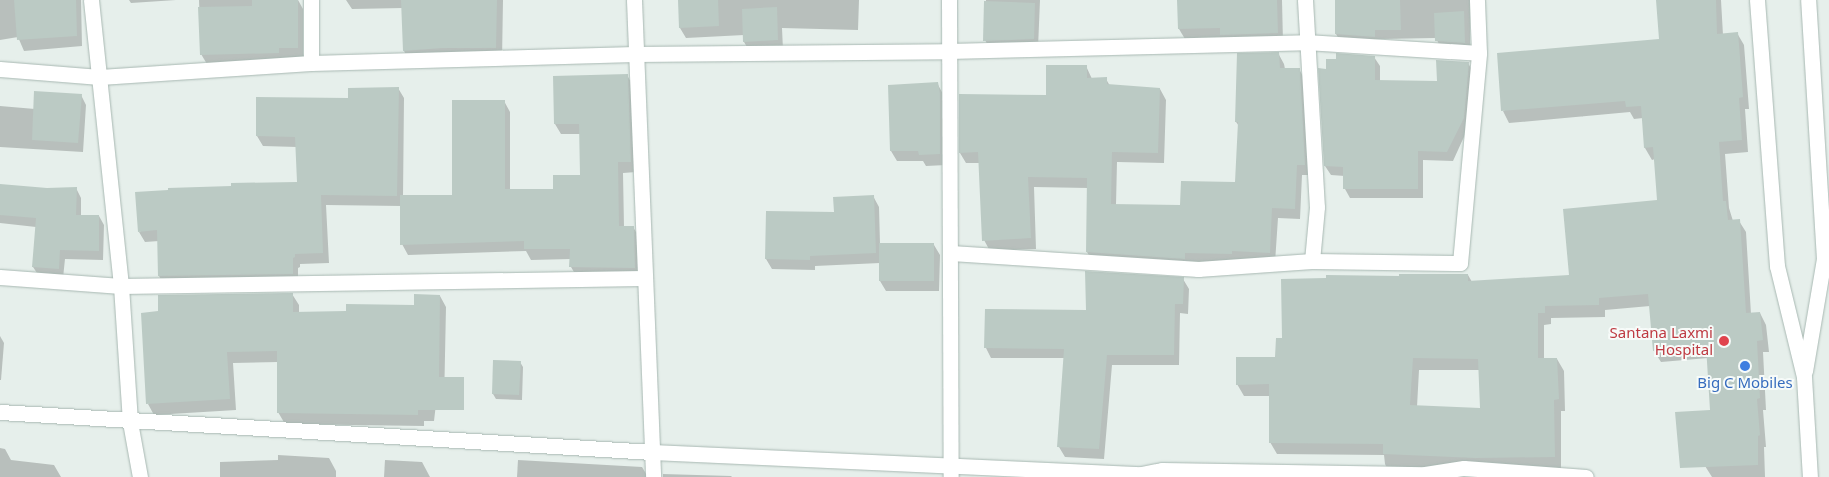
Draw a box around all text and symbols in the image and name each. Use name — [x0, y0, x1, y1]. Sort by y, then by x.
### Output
place label: Santana Laxmi Hospital — [1610, 323, 1713, 358]
marker: Santana Laxmi Hospital — [1717, 334, 1731, 348]
marker: Big C Mobiles — [1739, 360, 1751, 372]
place label: Big C Mobiles — [1697, 374, 1793, 392]

